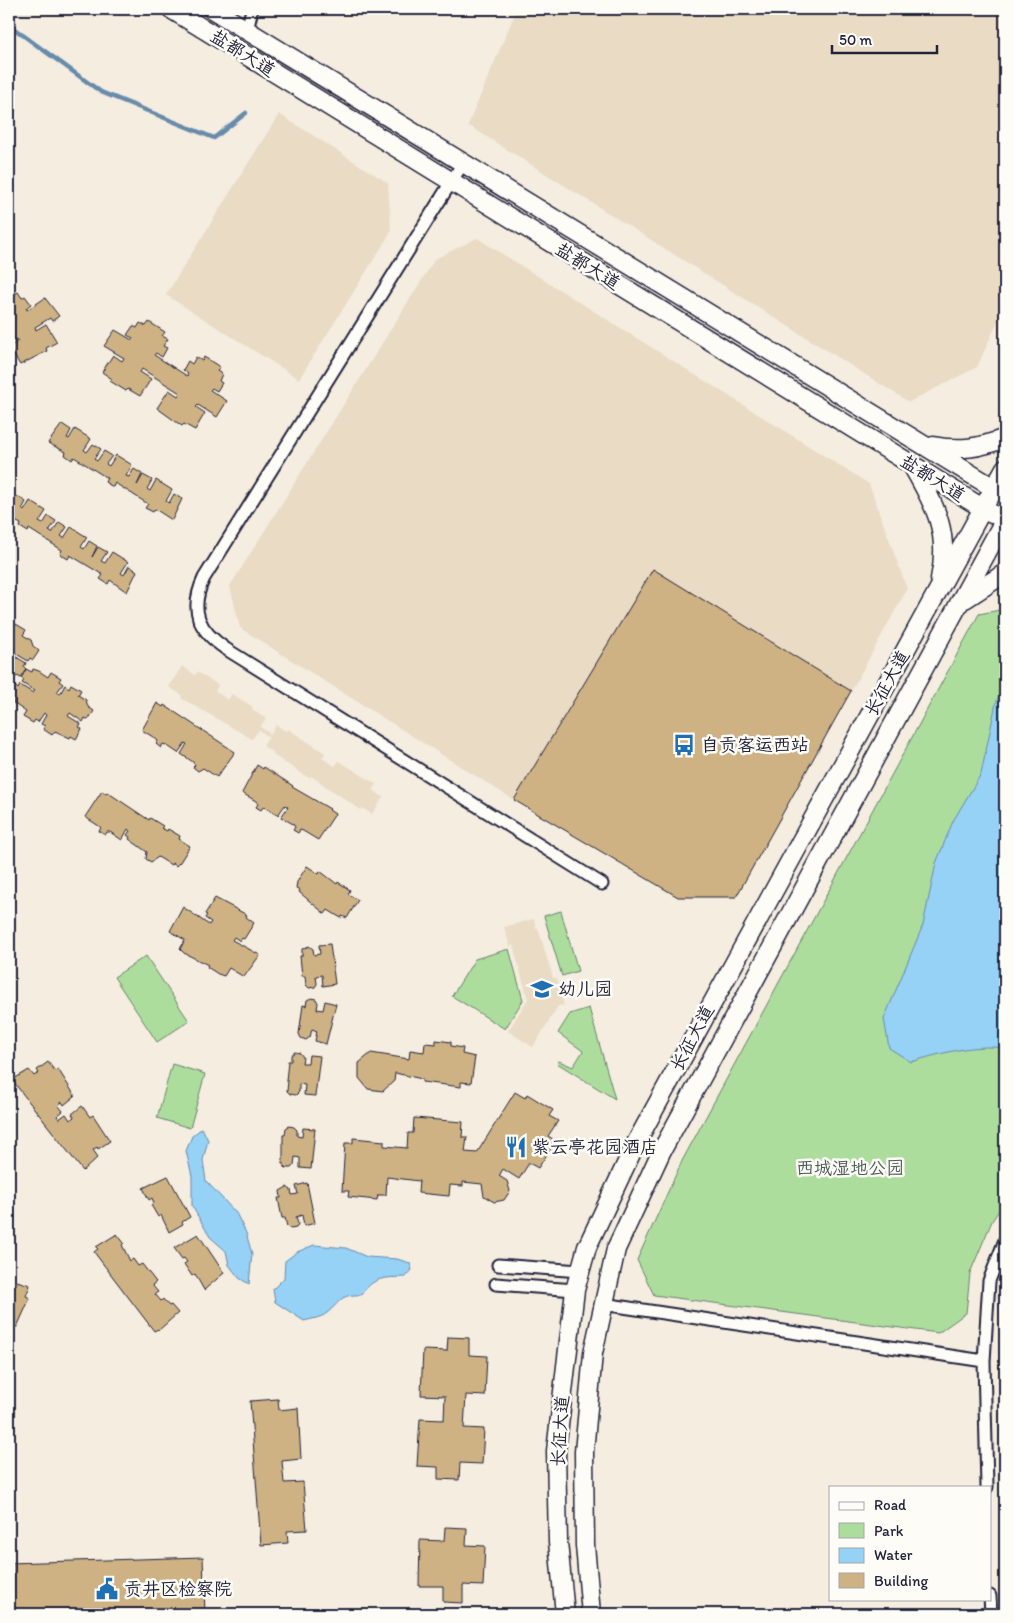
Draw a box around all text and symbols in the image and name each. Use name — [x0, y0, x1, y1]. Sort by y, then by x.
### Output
scale bar — [832, 22, 936, 54]
street label: 盐都大道 — [207, 25, 279, 81]
text: 50 m — [839, 31, 872, 49]
street label: 盐都大道 — [552, 238, 624, 294]
street label: 盐都大道 — [897, 450, 969, 506]
street label: 长征大道 — [860, 646, 914, 720]
bus stop icon: 自贡客运西站 — [671, 732, 697, 758]
place label: 自贡客运西站 — [701, 734, 809, 756]
school or university icon: 幼儿园 — [529, 976, 555, 1002]
place label: 幼儿园 — [558, 978, 612, 1000]
street label: 长征大道 — [665, 1001, 719, 1075]
restaurant icon: 紫云亭花园酒店 — [503, 1134, 529, 1160]
place label: 紫云亭花园酒店 — [532, 1136, 658, 1158]
park label: 西城湿地公园 — [796, 1157, 904, 1179]
street label: 长征大道 — [547, 1394, 573, 1468]
legend — [829, 1486, 992, 1600]
text: Road — [874, 1496, 907, 1514]
text: Park — [874, 1522, 904, 1540]
text: Water — [874, 1546, 913, 1564]
text: Building — [874, 1572, 928, 1590]
public building icon: 贡井区检察院 — [94, 1576, 120, 1602]
place label: 贡井区检察院 — [124, 1578, 232, 1600]

